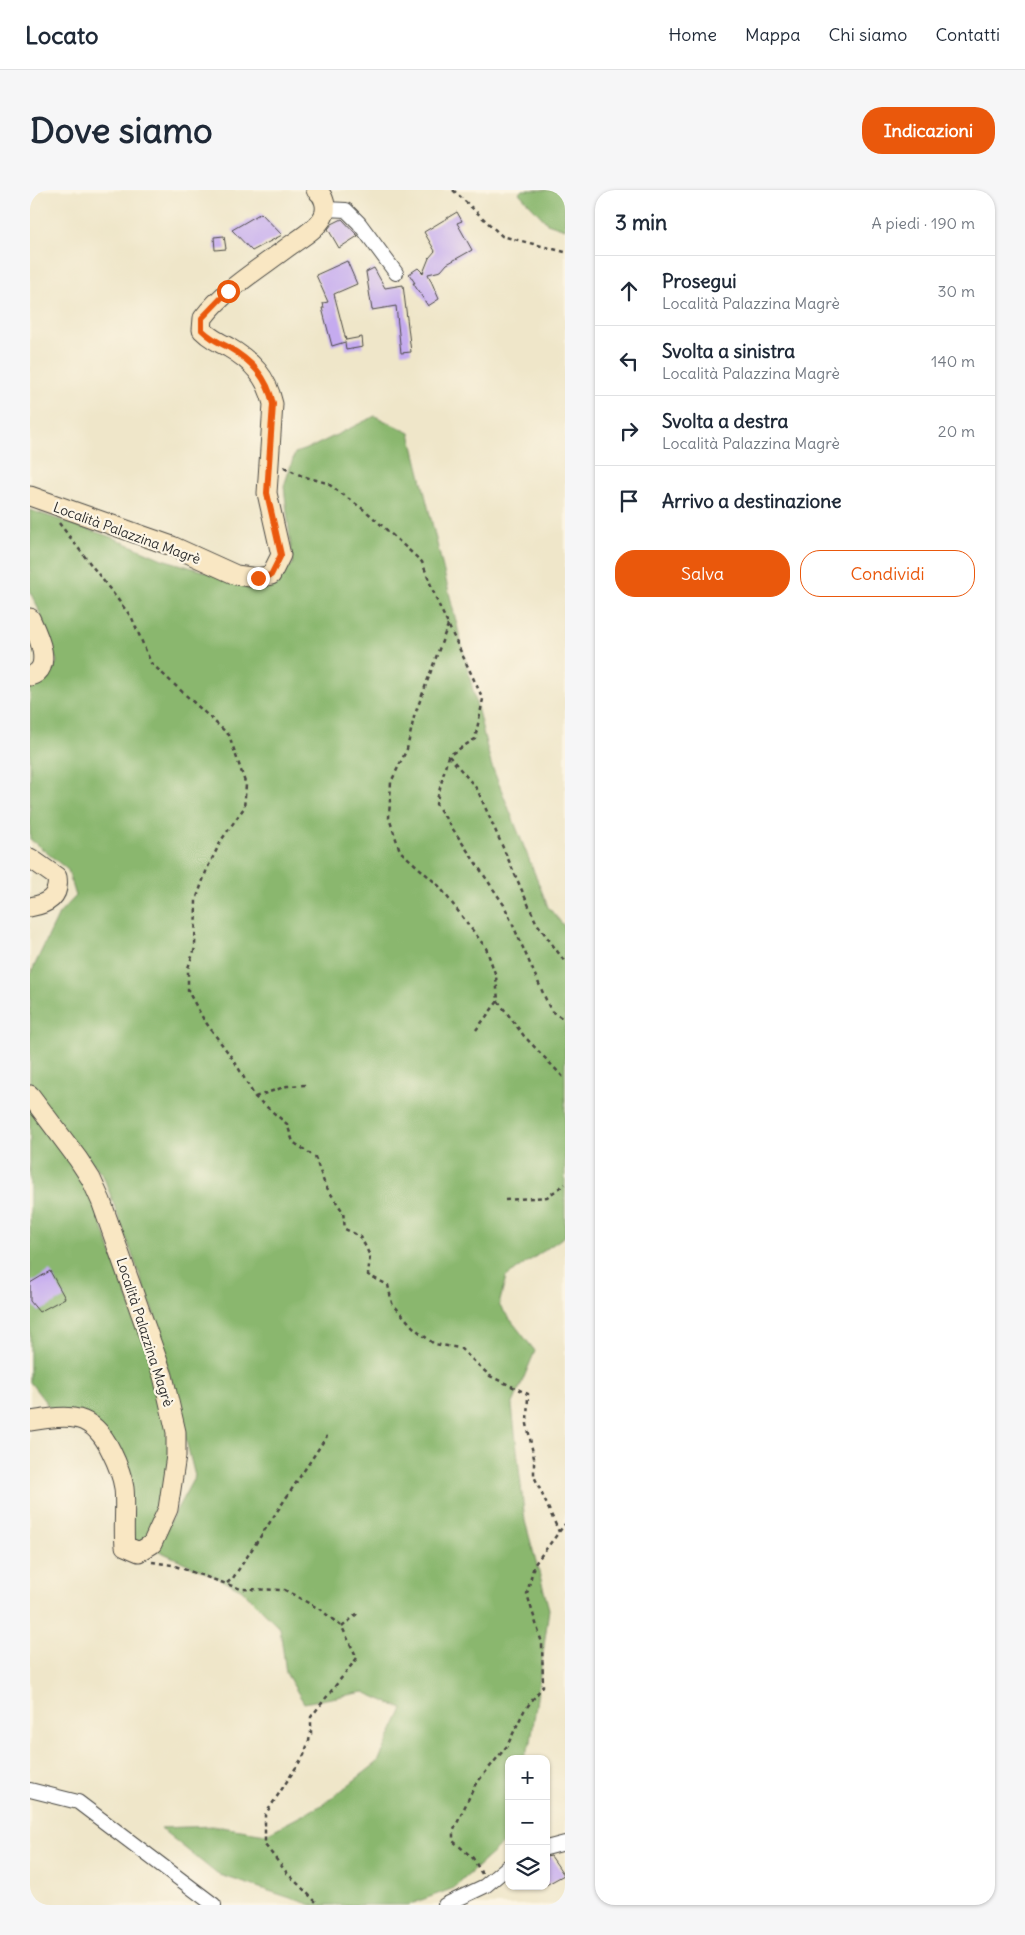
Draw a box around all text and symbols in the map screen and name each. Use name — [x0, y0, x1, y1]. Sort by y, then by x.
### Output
text: Locato — [25, 20, 99, 50]
text: Home — [668, 23, 717, 46]
text: Mappa — [745, 23, 800, 46]
text: Chi siamo — [828, 23, 907, 46]
text: Contatti — [935, 23, 1000, 46]
button: Indicazioni — [862, 107, 995, 154]
text: Dove siamo — [30, 108, 213, 152]
text: 3 min — [615, 209, 667, 236]
text: A piedi · 190 m — [872, 213, 975, 233]
text: Prosegui — [662, 269, 737, 293]
icon: ahead — [615, 277, 643, 305]
route start — [217, 280, 240, 303]
text: 30 m — [938, 281, 975, 301]
text: Località Palazzina Magrè — [662, 293, 840, 313]
text: Svolta a sinistra — [662, 339, 795, 363]
icon: left — [615, 347, 643, 375]
text: 140 m — [931, 351, 975, 371]
text: Località Palazzina Magrè — [662, 363, 840, 383]
text: Svolta a destra — [662, 409, 788, 433]
icon: right — [615, 417, 643, 445]
text: 20 m — [938, 421, 975, 441]
text: Località Palazzina Magrè — [662, 433, 840, 453]
icon: arrive — [615, 487, 643, 515]
text: Arrivo a destinazione — [662, 489, 841, 513]
street label: Località Palazzina Magrè — [51, 498, 203, 568]
button: Salva — [615, 550, 790, 597]
button: Condividi — [800, 550, 975, 597]
route end — [247, 567, 270, 590]
street label: Località Palazzina Magrè — [112, 1255, 178, 1409]
map controls — [505, 1755, 550, 1890]
button: + — [505, 1755, 550, 1800]
button: − — [505, 1800, 550, 1845]
button: layers — [505, 1845, 550, 1890]

